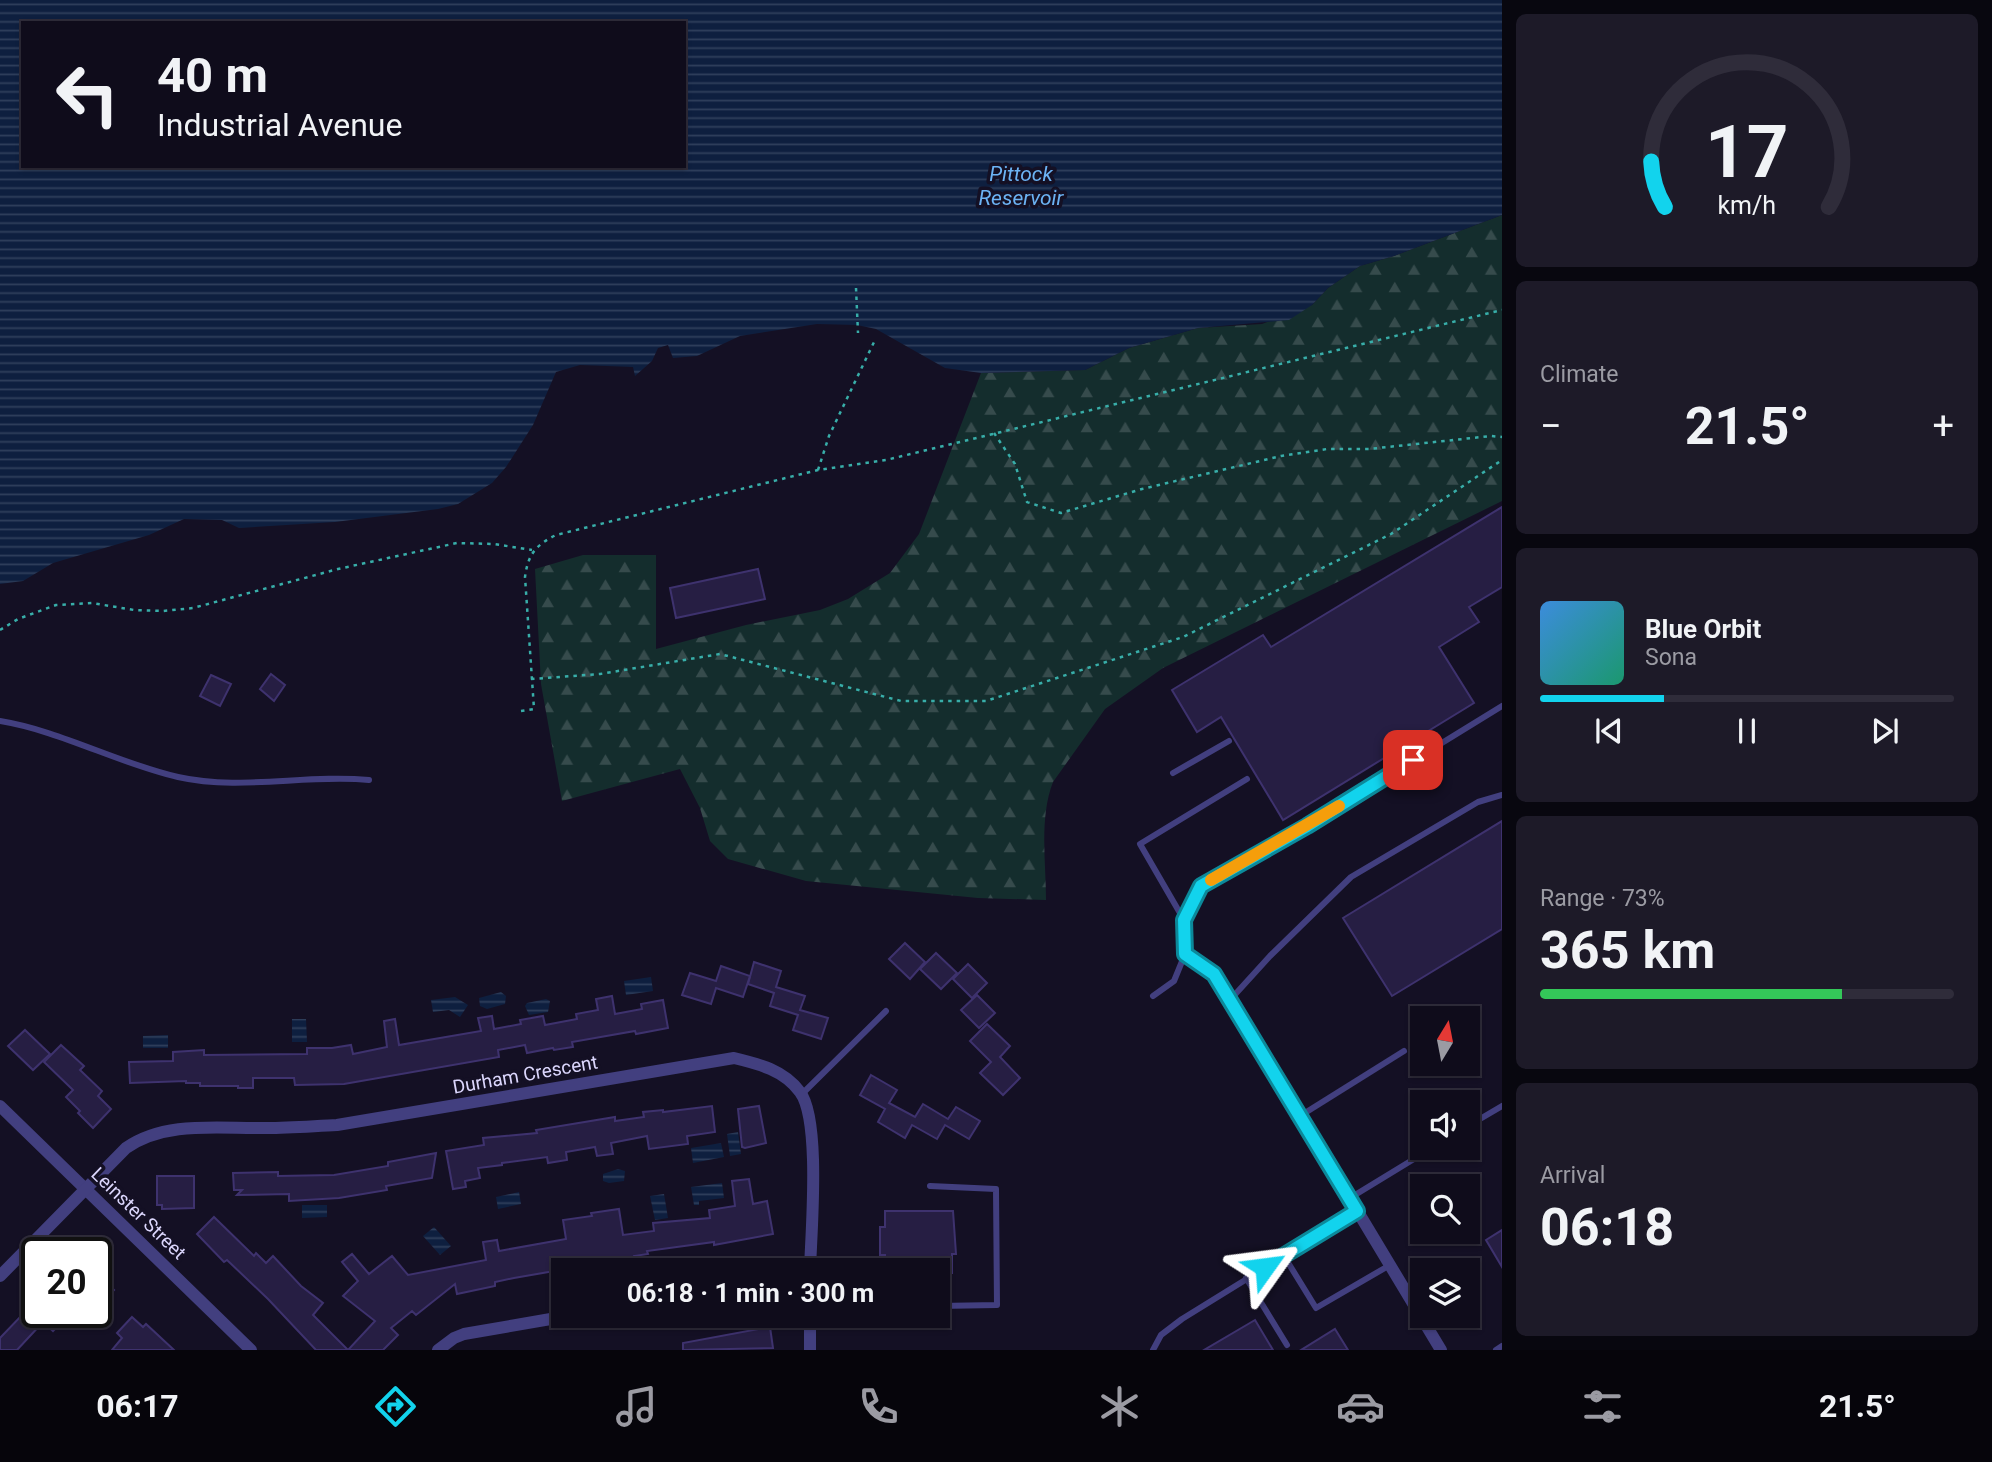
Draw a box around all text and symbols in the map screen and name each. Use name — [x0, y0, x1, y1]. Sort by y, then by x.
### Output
text: 40 m — [157, 47, 268, 104]
icon: left — [42, 49, 133, 140]
text: Industrial Avenue — [157, 106, 402, 144]
text: 17 — [1705, 109, 1789, 195]
water label: Pittock Reservoir — [979, 162, 1065, 210]
text: km/h — [1718, 190, 1776, 219]
text: Climate — [1540, 361, 1619, 388]
text: 21.5° — [1685, 396, 1810, 457]
text: − — [1540, 404, 1562, 448]
text: + — [1932, 404, 1954, 448]
text: Blue Orbit — [1645, 614, 1761, 644]
text: Sona — [1645, 644, 1697, 671]
icon: previous — [1590, 712, 1628, 750]
icon: pause — [1728, 712, 1766, 750]
icon: next — [1866, 712, 1904, 750]
pin — [1383, 730, 1443, 790]
icon: arrive — [1394, 741, 1432, 779]
text: Range · 73% — [1540, 885, 1665, 912]
text: 365 km — [1540, 920, 1715, 981]
north arrow — [1410, 1006, 1480, 1076]
map controls — [1410, 1006, 1480, 1328]
street label: Durham Crescent — [451, 1050, 599, 1099]
button: sound — [1410, 1090, 1480, 1160]
street label: Leinster Street — [86, 1162, 191, 1264]
text: Arrival — [1540, 1162, 1605, 1189]
button: search — [1410, 1174, 1480, 1244]
text: 06:18 — [1540, 1197, 1674, 1258]
position arrow — [1228, 1230, 1302, 1304]
speed limit sign: 20 — [21, 1237, 112, 1328]
button: layers — [1410, 1258, 1480, 1328]
text: 06:18 · 1 min · 300 m — [627, 1278, 874, 1308]
icon: directions — [371, 1382, 420, 1431]
icon: music — [612, 1382, 661, 1431]
icon: phone — [854, 1382, 903, 1431]
icon: climate — [1095, 1382, 1144, 1431]
icon: car — [1336, 1382, 1385, 1431]
icon: filters — [1578, 1382, 1627, 1431]
text: 06:17 — [96, 1387, 179, 1425]
text: 21.5° — [1819, 1387, 1896, 1425]

